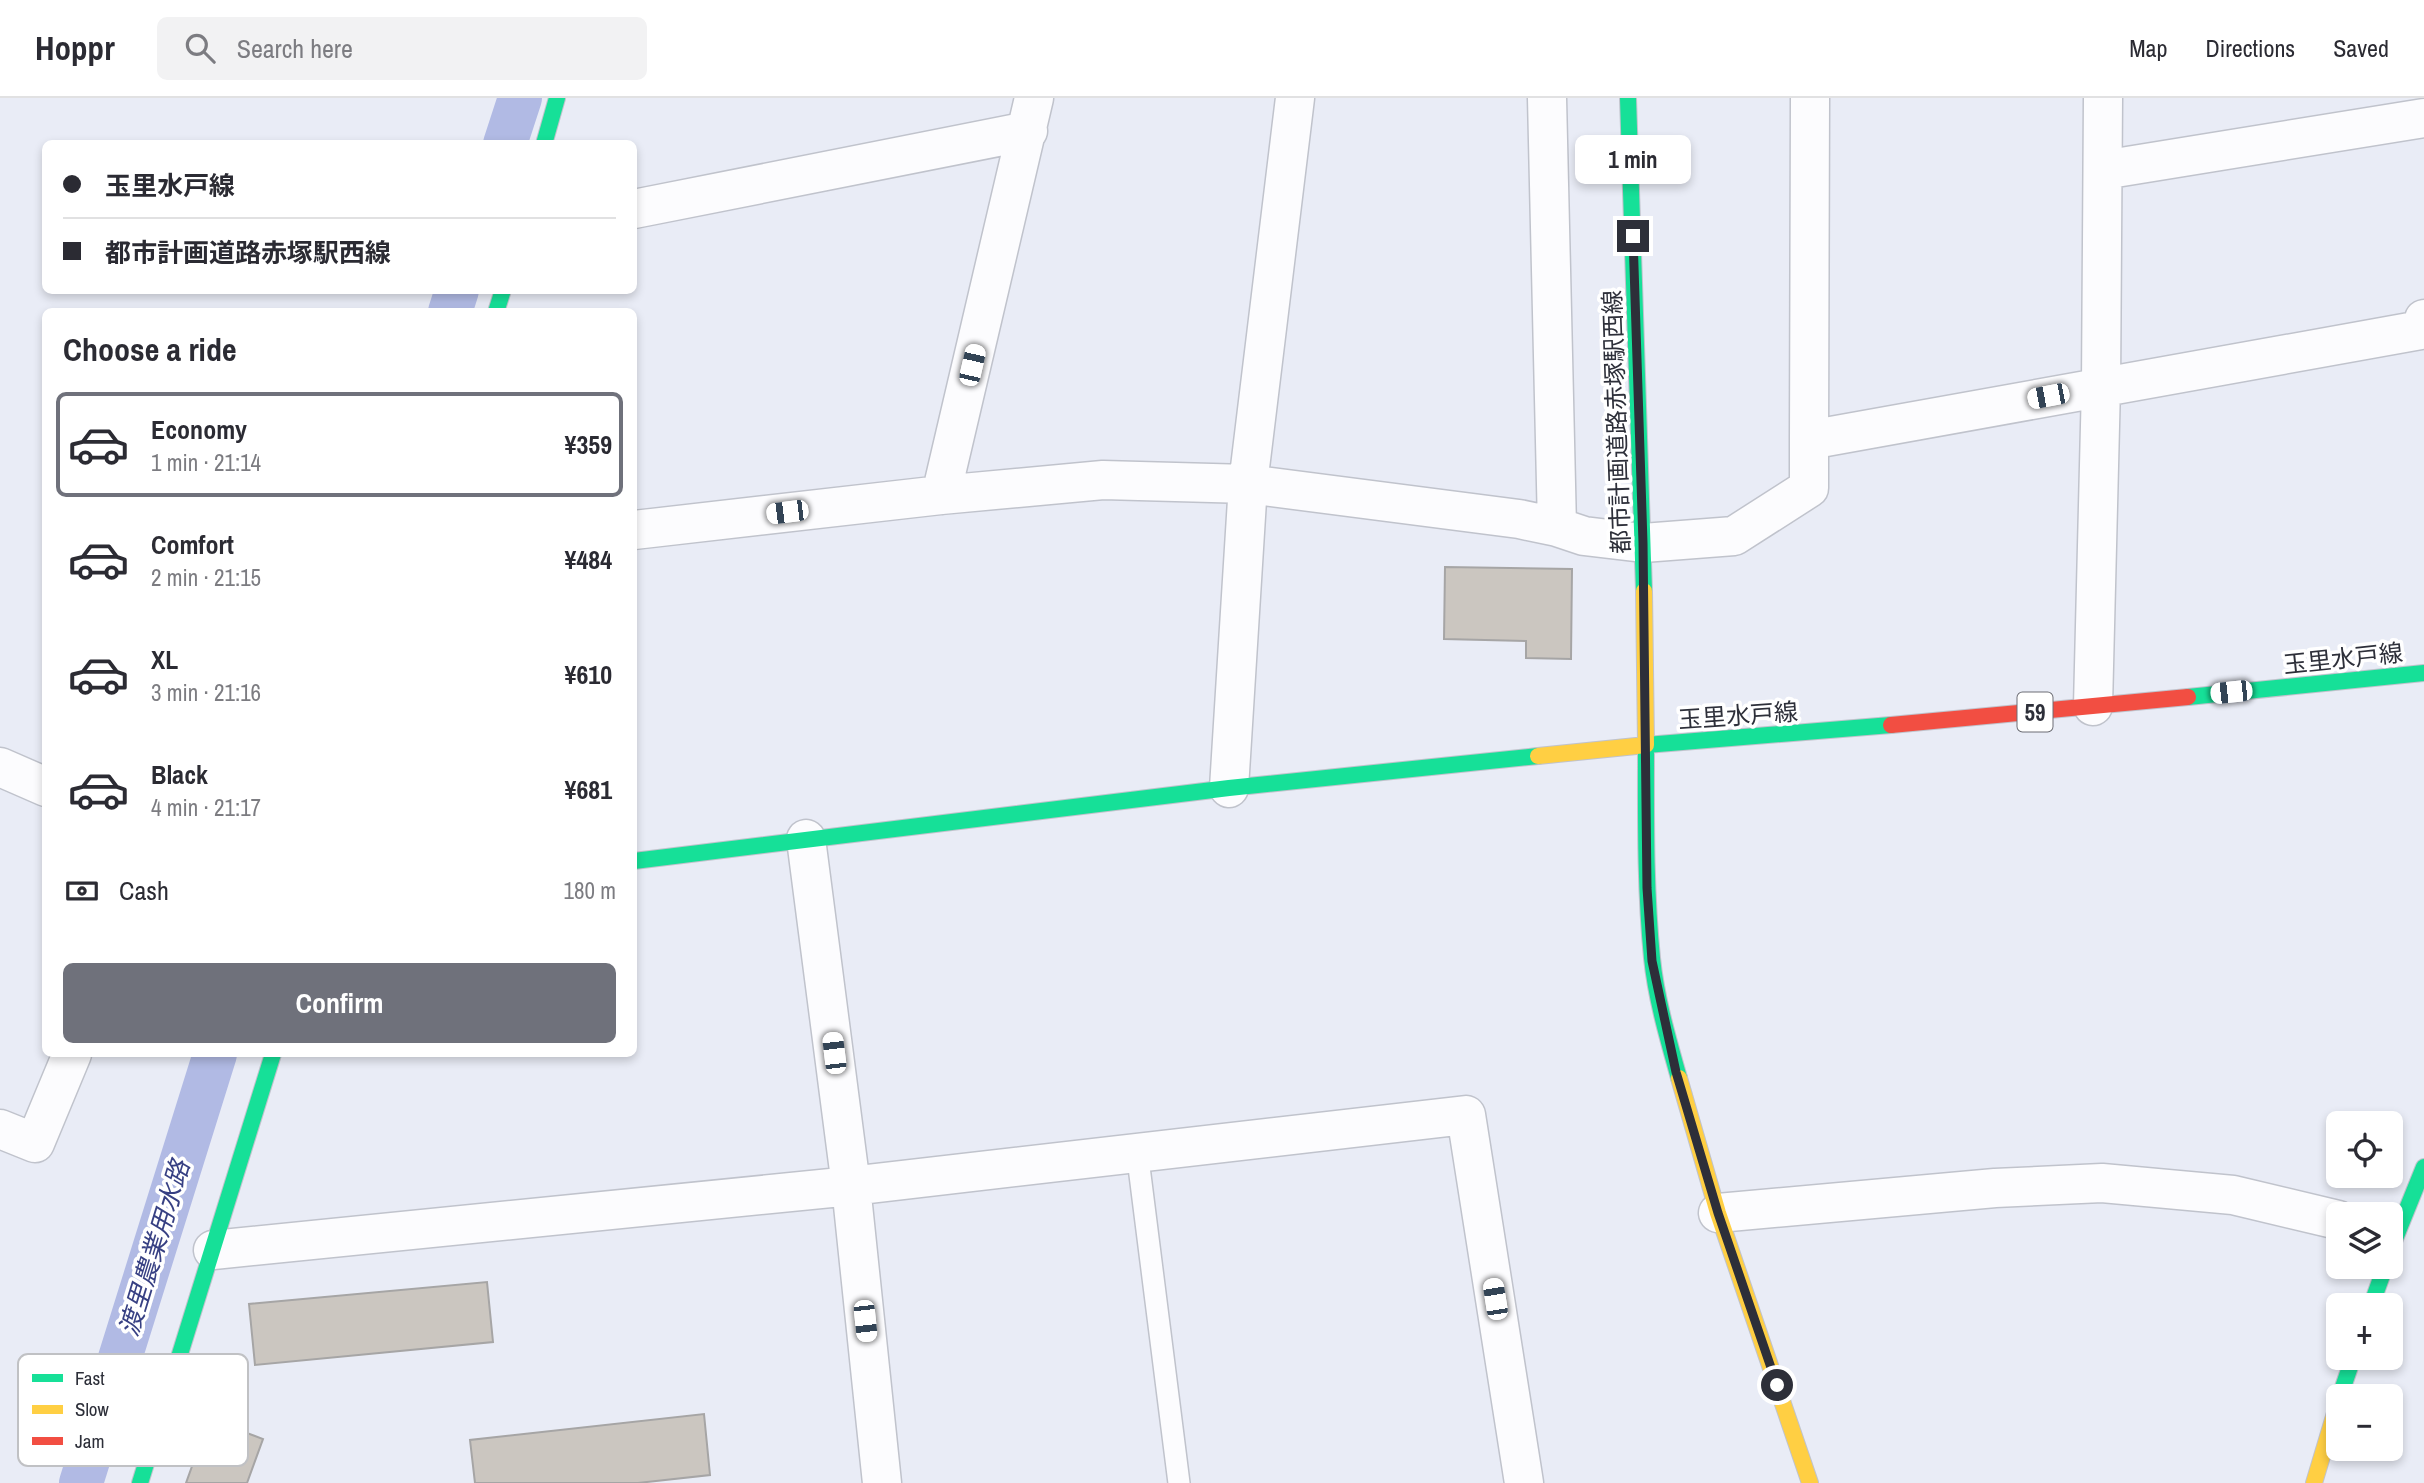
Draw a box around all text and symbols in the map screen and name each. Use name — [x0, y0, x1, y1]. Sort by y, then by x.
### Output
search box — [157, 17, 647, 80]
text: Hoppr — [35, 26, 115, 70]
icon: search — [181, 29, 219, 67]
text: Search here — [237, 31, 353, 66]
text: Map — [2129, 32, 2167, 64]
text: Directions — [2205, 32, 2295, 64]
text: Saved — [2333, 32, 2389, 64]
callout: 1 min — [1575, 135, 1691, 184]
text: 1 min — [1608, 144, 1658, 175]
text: 玉里水戸線 — [105, 168, 235, 203]
route end — [1617, 220, 1649, 252]
text: 都市計画道路赤塚駅西線 — [105, 235, 391, 270]
street label: 都市計画道路赤塚駅西線 — [1595, 290, 1637, 554]
text: Choose a ride — [63, 328, 237, 371]
car — [958, 342, 987, 388]
car — [2026, 382, 2071, 410]
text: Economy — [151, 412, 247, 447]
icon: car — [67, 413, 130, 476]
text: ¥359 — [565, 427, 612, 462]
text: 1 min · 21:14 — [151, 447, 261, 478]
car — [765, 499, 810, 525]
text: Comfort — [151, 527, 234, 562]
icon: car — [67, 528, 130, 591]
text: ¥484 — [565, 542, 612, 577]
text: 2 min · 21:15 — [151, 562, 261, 593]
street label: 玉里水戸線 — [2282, 636, 2404, 680]
text: XL — [151, 642, 178, 677]
icon: car — [67, 643, 130, 706]
text: ¥610 — [565, 657, 612, 692]
text: 3 min · 21:16 — [151, 677, 261, 708]
car — [2210, 679, 2253, 705]
road number: 59 — [2018, 692, 2052, 732]
street label: 玉里水戸線 — [1677, 695, 1799, 735]
text: Black — [151, 757, 208, 792]
icon: car — [67, 758, 130, 821]
text: ¥681 — [565, 772, 612, 807]
text: 4 min · 21:17 — [151, 792, 261, 823]
icon: cash — [63, 872, 101, 910]
text: Cash — [119, 873, 169, 908]
text: 180 m — [564, 875, 616, 906]
button: Confirm — [63, 963, 616, 1043]
car — [822, 1031, 847, 1075]
map controls — [2326, 1111, 2403, 1461]
button: locate — [2326, 1111, 2403, 1188]
water label: 渡里農業用水路 — [111, 1154, 198, 1340]
button: layers — [2326, 1202, 2403, 1279]
car — [1482, 1277, 1509, 1321]
button: + — [2326, 1293, 2403, 1370]
car — [853, 1299, 878, 1343]
legend — [18, 1354, 248, 1466]
text: Fast — [75, 1365, 105, 1391]
route start — [1761, 1369, 1793, 1401]
button: − — [2326, 1384, 2403, 1461]
text: Slow — [75, 1396, 110, 1422]
text: Jam — [75, 1428, 104, 1454]

